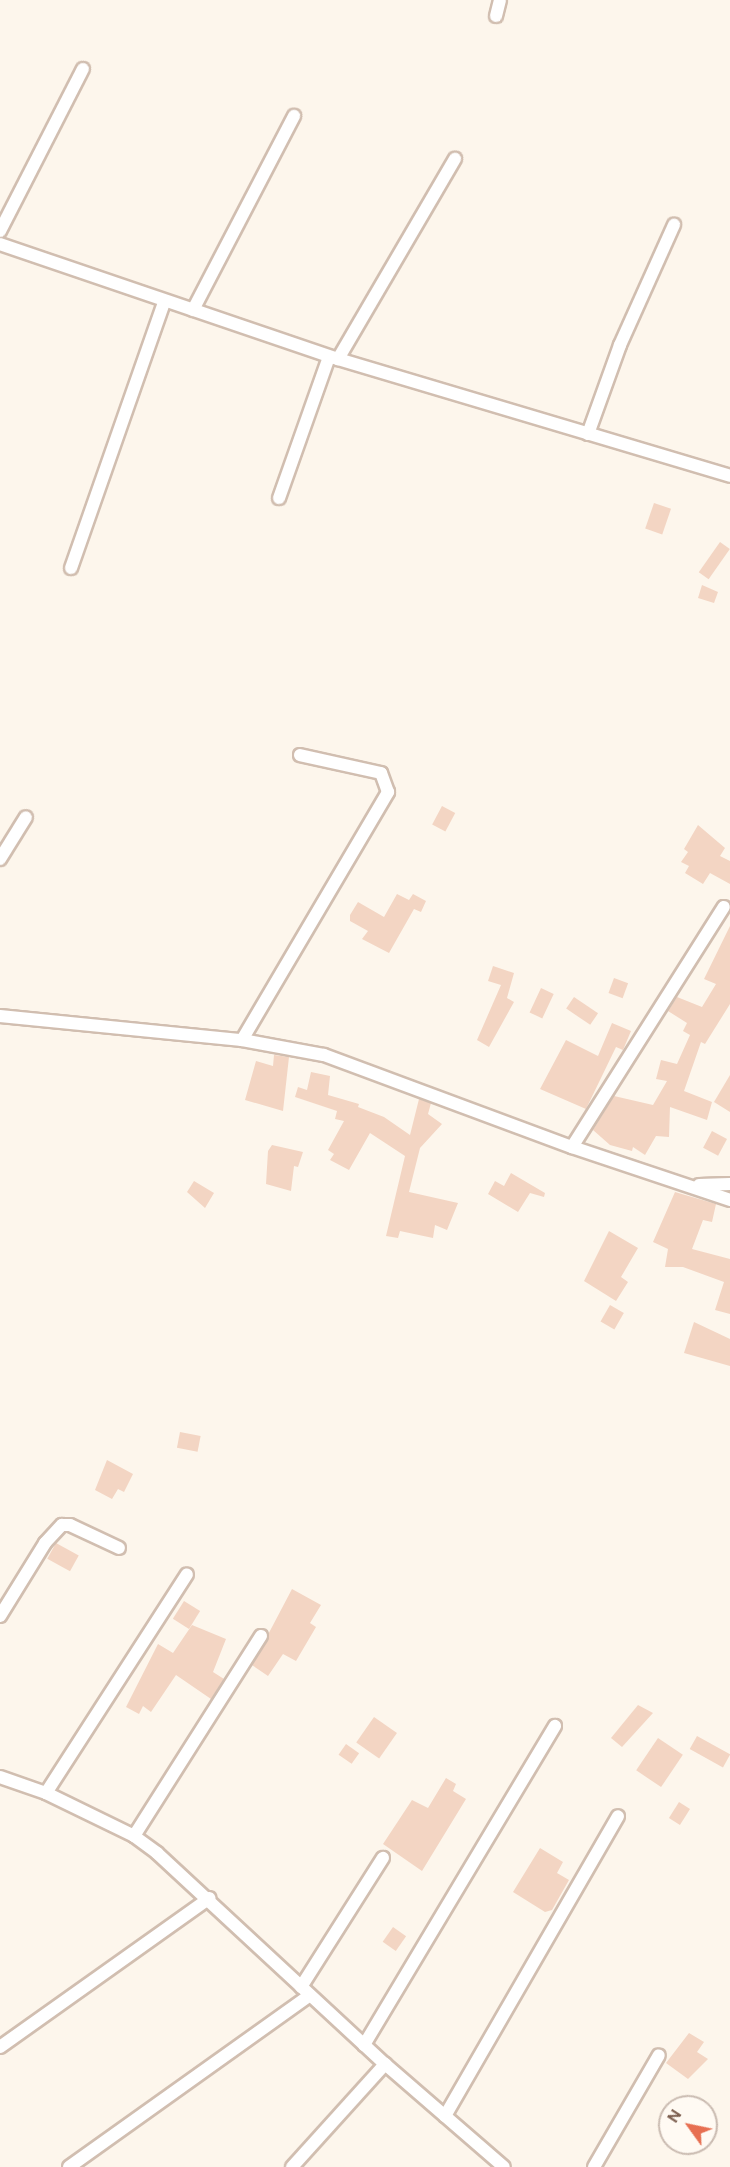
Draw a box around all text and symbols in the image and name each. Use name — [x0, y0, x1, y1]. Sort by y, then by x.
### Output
north arrow — [658, 2095, 718, 2155]
text: N — [662, 2105, 686, 2127]

